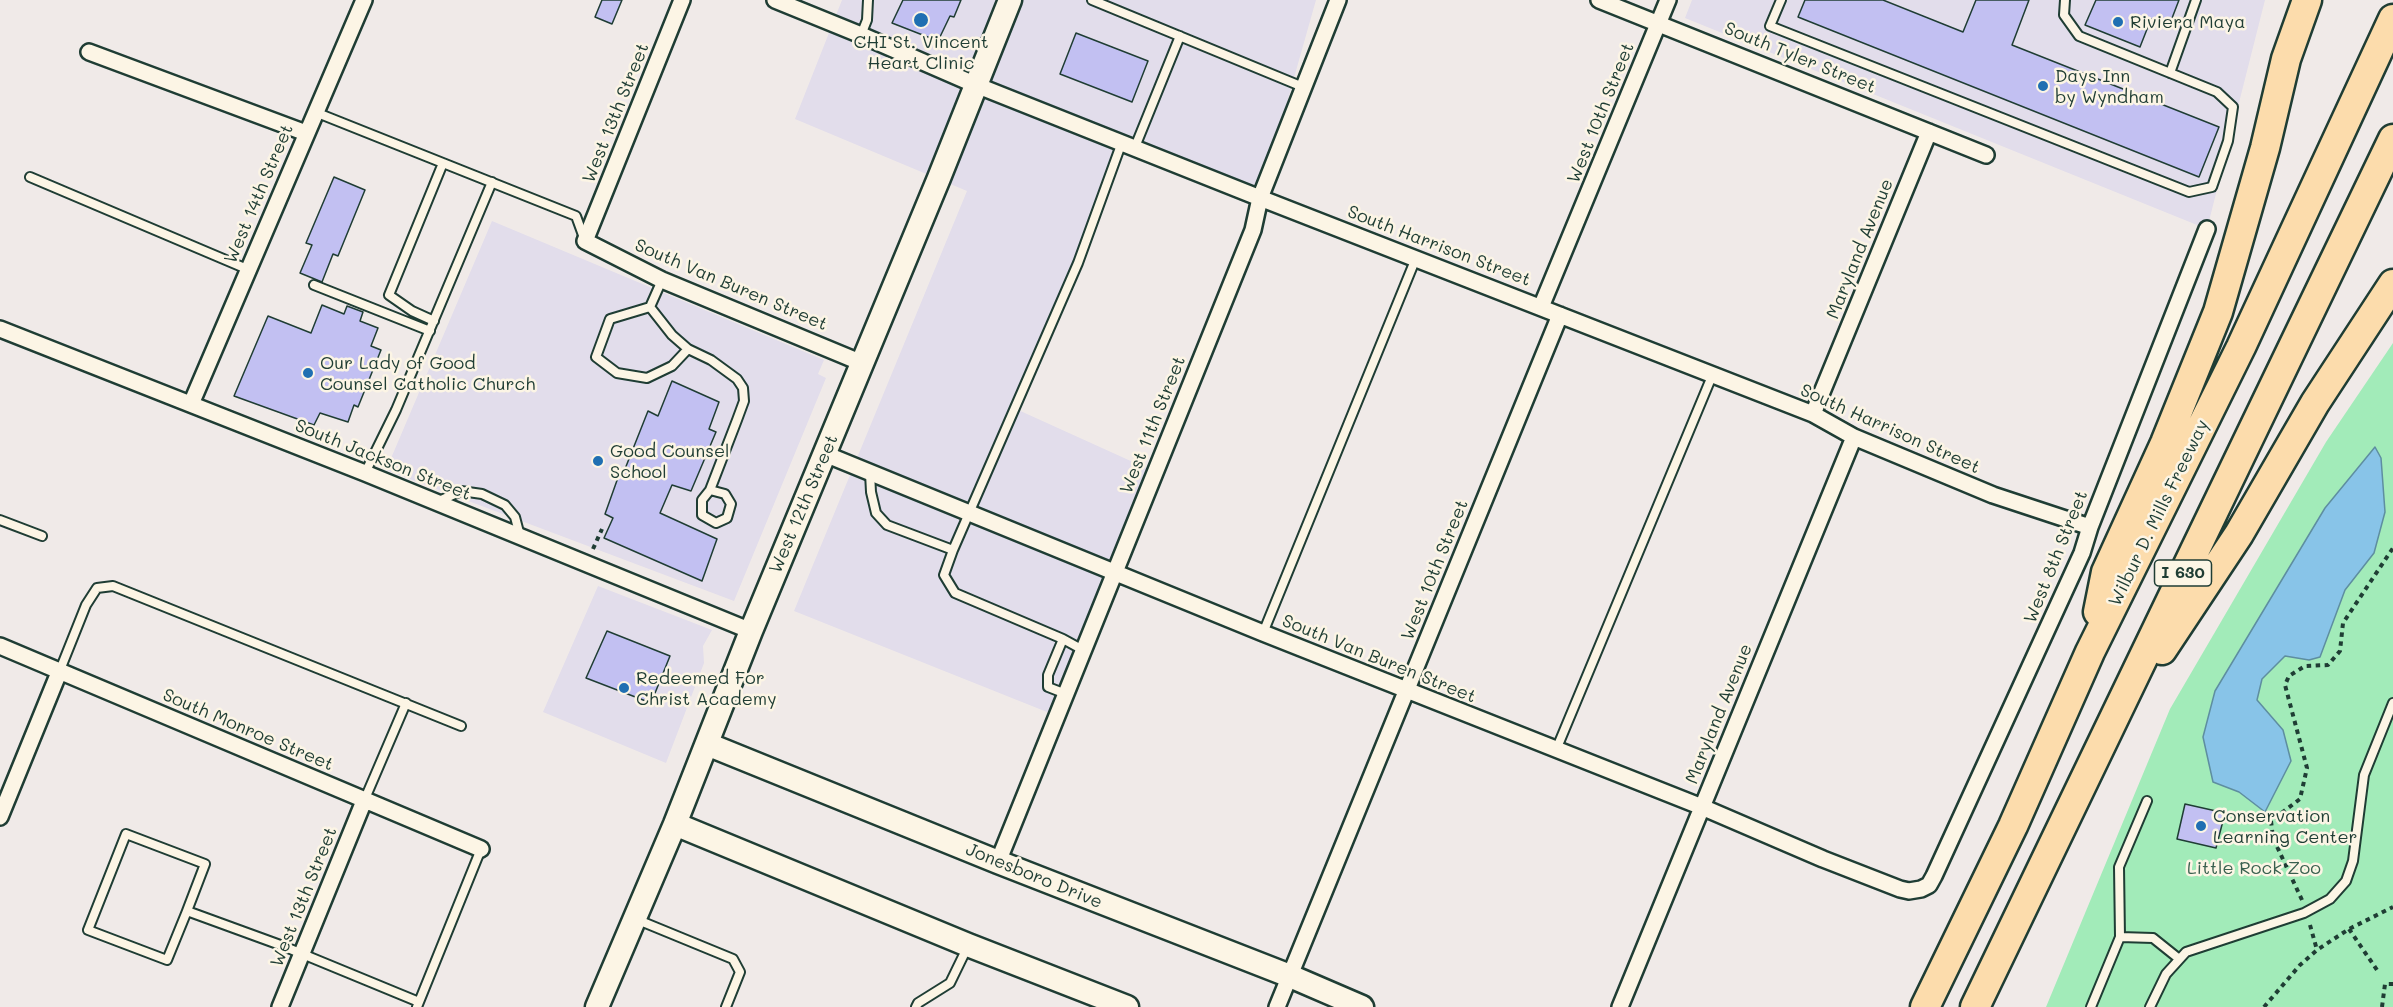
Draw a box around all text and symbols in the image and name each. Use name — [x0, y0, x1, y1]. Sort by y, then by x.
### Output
marker: CHI St. Vincent Heart Clinic — [912, 11, 930, 29]
place label: Riviera Maya — [2130, 11, 2245, 33]
marker: Riviera Maya — [2111, 15, 2125, 29]
street label: South Tyler Street — [1721, 18, 1879, 98]
place label: CHI St. Vincent Heart Clinic — [853, 31, 989, 74]
street label: West 13th Street — [578, 40, 654, 186]
street label: West 10th Street — [1563, 40, 1639, 186]
place label: Days Inn by Wyndham — [2055, 65, 2164, 107]
marker: Days Inn by Wyndham — [2036, 79, 2050, 93]
street label: West 14th Street — [220, 121, 298, 267]
street label: Maryland Avenue — [1822, 176, 1898, 322]
street label: South Harrison Street — [1344, 201, 1534, 291]
street label: South Van Buren Street — [631, 235, 831, 335]
place label: Our Lady of Good Counsel Catholic Church — [320, 352, 535, 394]
street label: West 11th Street — [1116, 353, 1190, 497]
marker: Our Lady of Good Counsel Catholic Church — [301, 366, 315, 380]
street label: South Harrison Street — [1797, 380, 1983, 478]
street label: South Jackson Street — [292, 415, 474, 505]
street label: Wilbur D. Mills Freeway — [2104, 416, 2214, 610]
street label: West 12th Street — [765, 431, 843, 577]
place label: Good Counsel School — [610, 440, 730, 482]
marker: Good Counsel School — [591, 454, 605, 468]
street label: West 8th Street — [2020, 487, 2092, 627]
street label: West 10th Street — [1397, 497, 1473, 643]
road number: I 630 — [2154, 560, 2212, 586]
street label: South Van Buren Street — [1279, 610, 1479, 708]
street label: Maryland Avenue — [1681, 641, 1757, 787]
place label: Redeemed For Christ Academy — [636, 667, 777, 710]
marker: Redeemed For Christ Academy — [617, 681, 631, 695]
street label: South Monroe Street — [159, 684, 337, 776]
place label: Conservation Learning Center — [2213, 805, 2358, 848]
marker: Conservation Learning Center — [2194, 819, 2208, 833]
street label: West 13th Street — [266, 824, 342, 970]
street label: Jonesboro Drive — [962, 839, 1106, 913]
park label: Little Rock Zoo — [2187, 857, 2321, 879]

